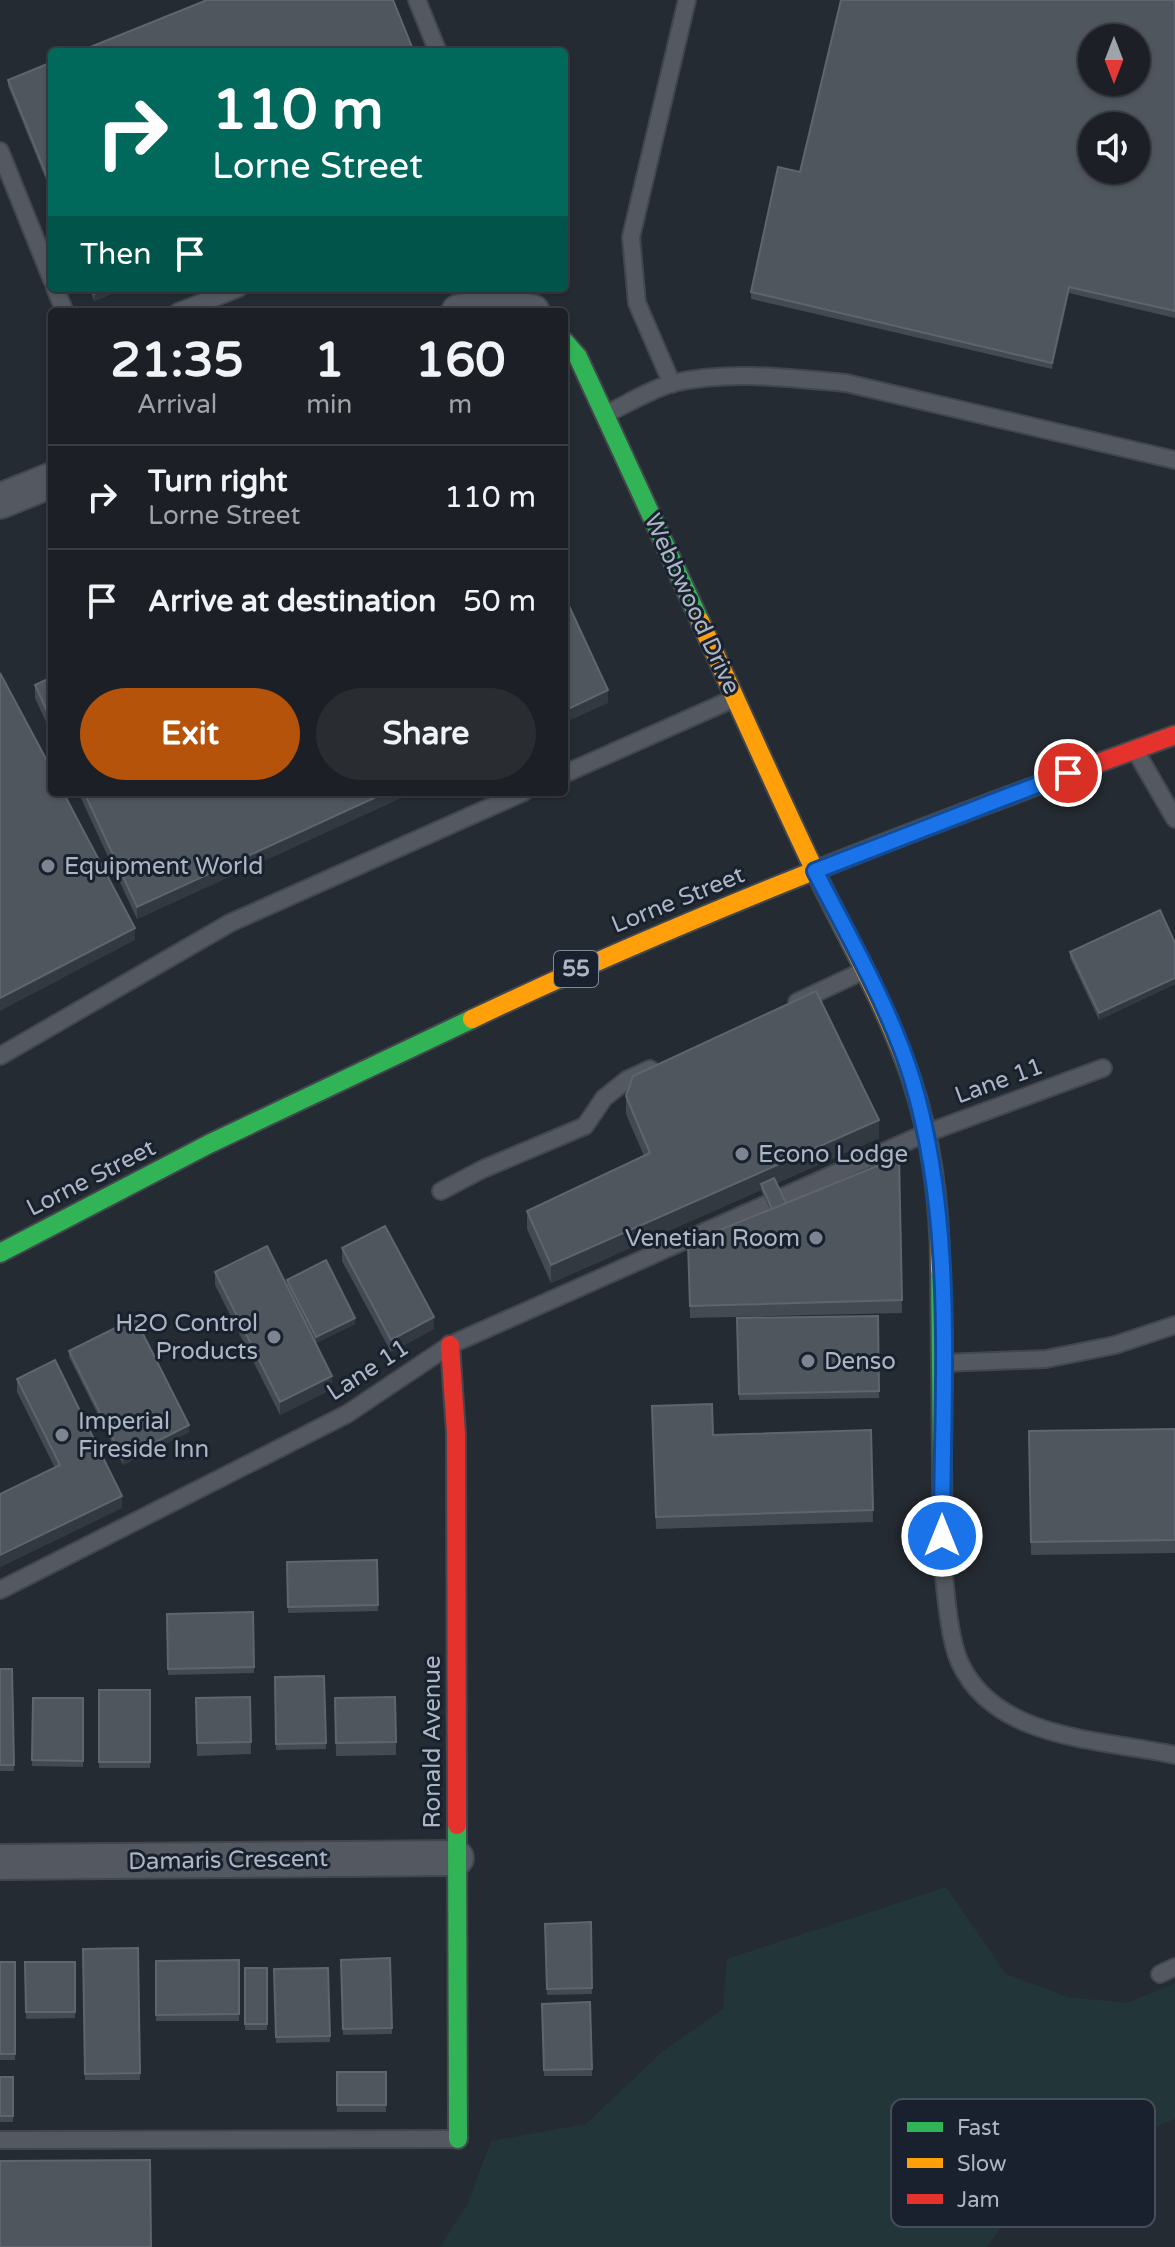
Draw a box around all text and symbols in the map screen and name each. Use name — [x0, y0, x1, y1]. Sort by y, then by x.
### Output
north arrow — [1078, 24, 1150, 96]
map controls — [1078, 24, 1150, 184]
text: 110 m — [212, 77, 383, 144]
icon: right — [80, 80, 184, 184]
button: sound — [1078, 112, 1150, 184]
text: Lorne Street — [212, 145, 423, 188]
icon: arrive — [168, 232, 212, 276]
text: Then — [80, 236, 152, 273]
text: 21:35 — [111, 332, 244, 390]
text: 1 — [314, 332, 344, 390]
text: 160 — [415, 332, 505, 390]
text: Arrival — [137, 389, 217, 420]
text: min — [306, 389, 352, 420]
text: m — [448, 389, 472, 420]
text: Turn right — [148, 463, 288, 500]
icon: right — [80, 475, 124, 519]
text: 110 m — [444, 479, 536, 516]
text: Lorne Street — [148, 500, 300, 531]
street label: Webbwood Drive — [638, 509, 746, 699]
icon: arrive — [80, 579, 124, 623]
text: Arrive at destination — [148, 583, 436, 620]
text: 50 m — [463, 583, 536, 620]
button: Exit — [80, 688, 300, 780]
button: Share — [316, 688, 536, 780]
pin — [1034, 739, 1102, 807]
icon: arrive — [1046, 751, 1090, 795]
place label: Equipment World — [64, 852, 263, 881]
marker: Equipment World — [39, 857, 57, 875]
street label: Lorne Street — [607, 860, 749, 940]
road number: 55 — [554, 951, 598, 987]
street label: Lane 11 — [951, 1052, 1047, 1110]
street label: Lorne Street — [22, 1133, 160, 1223]
place label: Econo Lodge — [758, 1140, 908, 1169]
marker: Econo Lodge — [733, 1145, 751, 1163]
place label: Venetian Room — [625, 1224, 800, 1253]
marker: Venetian Room — [807, 1229, 825, 1247]
place label: H2O Control Products — [115, 1309, 258, 1366]
marker: H2O Control Products — [265, 1328, 283, 1346]
street label: Lane 11 — [322, 1333, 414, 1407]
place label: Denso — [824, 1347, 896, 1376]
marker: Denso — [799, 1352, 817, 1370]
place label: Imperial Fireside Inn — [78, 1407, 209, 1464]
marker: Imperial Fireside Inn — [53, 1426, 71, 1444]
position arrow — [900, 1494, 984, 1578]
street label: Ronald Avenue — [418, 1655, 447, 1829]
street label: Damaris Crescent — [128, 1844, 328, 1876]
legend — [891, 2099, 1155, 2227]
text: Fast — [957, 2115, 1000, 2141]
text: Slow — [957, 2151, 1007, 2177]
text: Jam — [957, 2187, 1000, 2213]

